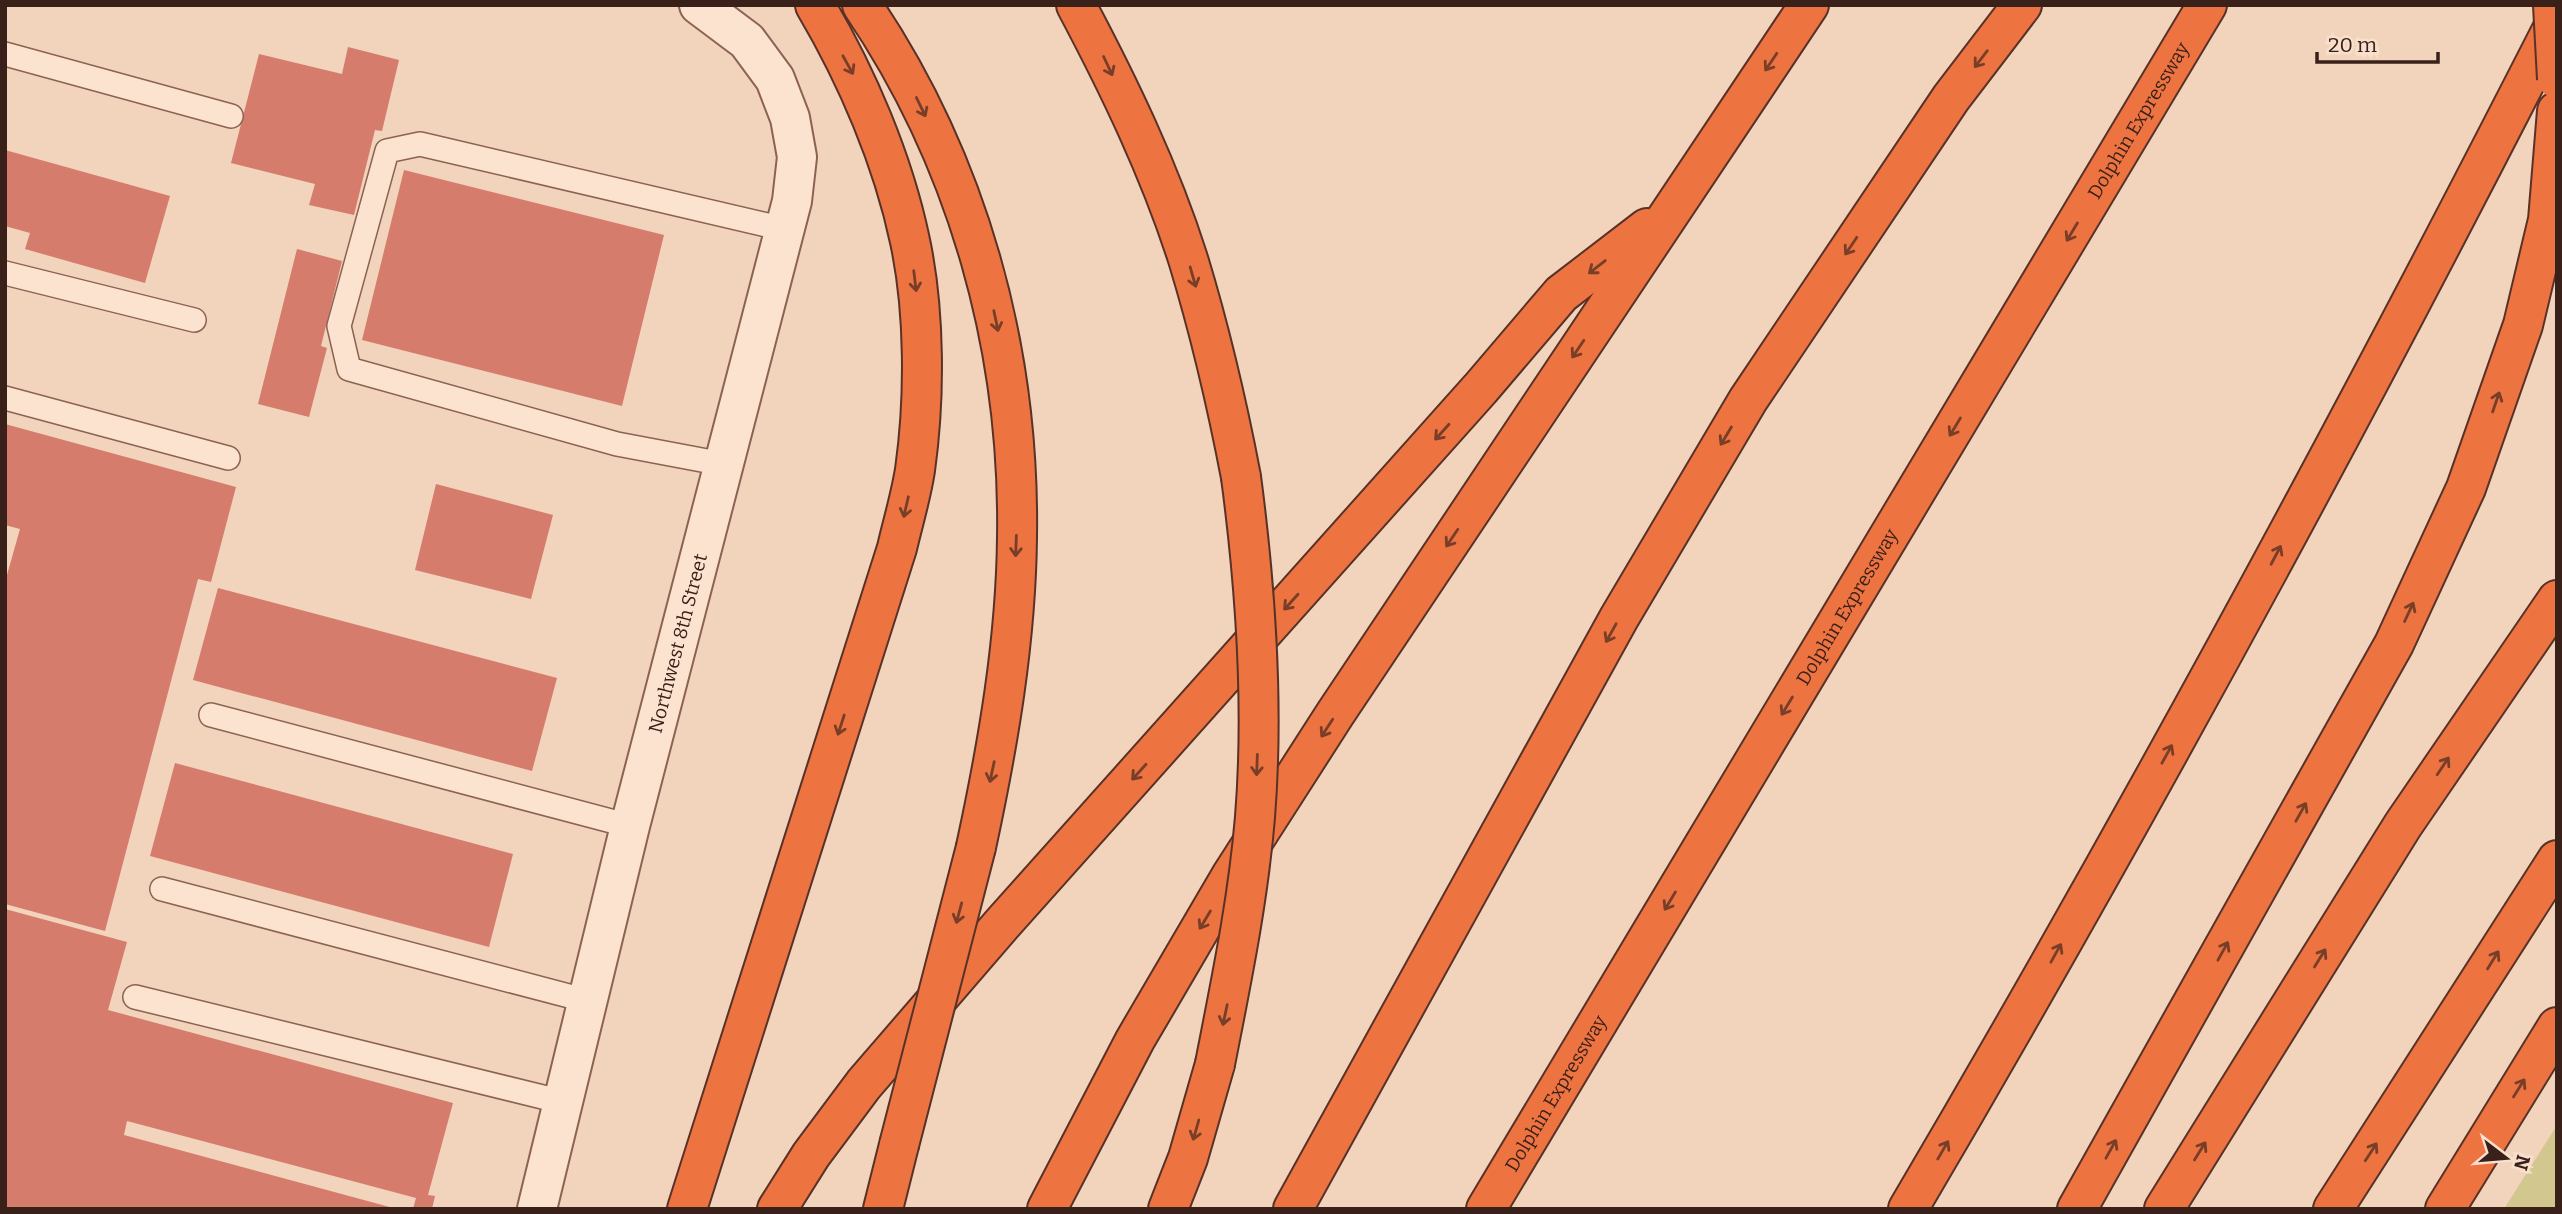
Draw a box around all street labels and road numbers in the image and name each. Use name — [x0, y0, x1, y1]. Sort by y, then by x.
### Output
street label: Dolphin Expressway — [2082, 37, 2194, 203]
street label: Dolphin Expressway — [1791, 523, 1903, 689]
street label: Northwest 8th Street — [643, 551, 712, 735]
street label: Dolphin Expressway — [1500, 1010, 1612, 1176]

